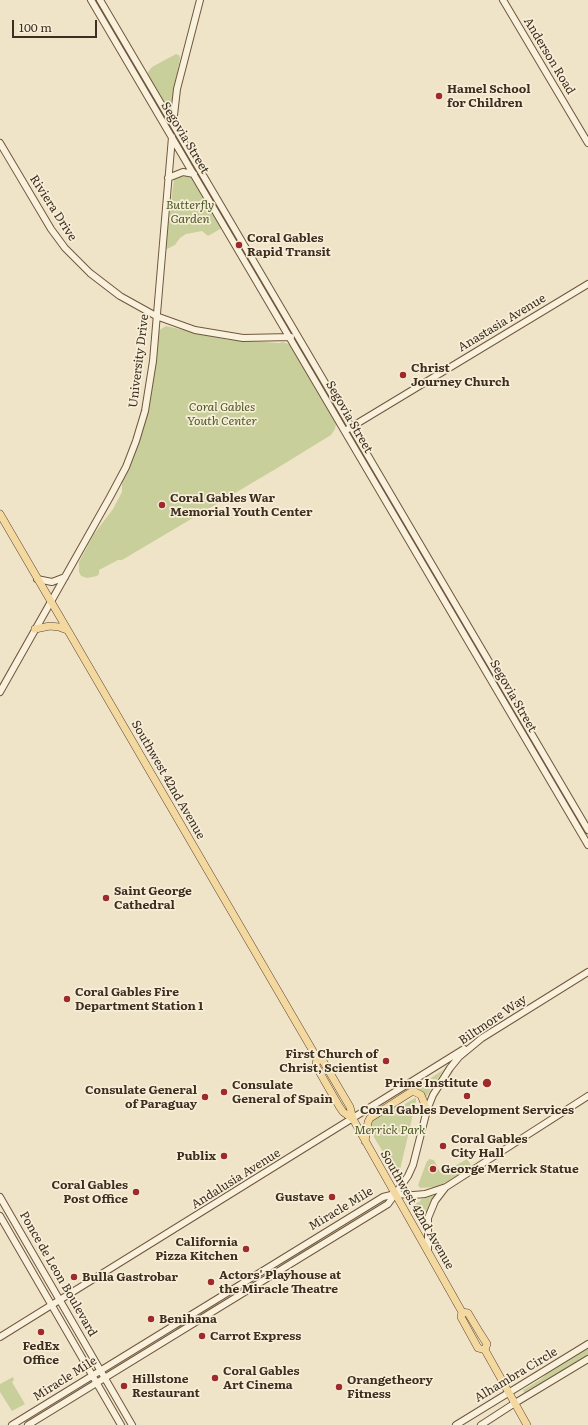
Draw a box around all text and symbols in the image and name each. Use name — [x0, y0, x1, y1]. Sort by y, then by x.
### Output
scale bar — [14, 12, 99, 38]
street label: Anderson Road — [520, 15, 578, 97]
text: 100 m — [19, 18, 52, 36]
place label: Hamel School for Children — [447, 82, 531, 110]
marker: Hamel School for Children — [434, 91, 444, 101]
street label: Segovia Street — [158, 100, 212, 176]
street label: Riviera Drive — [26, 172, 80, 244]
park label: Butterfly Garden — [166, 198, 214, 226]
place label: Coral Gables Rapid Transit — [247, 231, 331, 259]
marker: Coral Gables Rapid Transit — [234, 240, 244, 250]
street label: Anastasia Avenue — [456, 291, 548, 355]
street label: University Drive — [126, 313, 152, 409]
place label: Christ Journey Church — [411, 361, 510, 389]
marker: Christ Journey Church — [398, 370, 408, 380]
street label: Segovia Street — [323, 378, 375, 456]
park label: Coral Gables Youth Center — [187, 400, 257, 428]
place label: Coral Gables War Memorial Youth Center — [170, 491, 312, 519]
marker: Coral Gables War Memorial Youth Center — [157, 500, 167, 510]
street label: Segovia Street — [487, 657, 539, 735]
street label: Southwest 42nd Avenue — [128, 718, 208, 842]
place label: Saint George Cathedral — [114, 884, 192, 912]
marker: Saint George Cathedral — [101, 893, 111, 903]
place label: Coral Gables Fire Department Station 1 — [75, 985, 203, 1013]
street label: Biltmore Way — [456, 992, 530, 1048]
marker: Coral Gables Fire Department Station 1 — [62, 994, 72, 1004]
place label: First Church of Christ, Scientist — [279, 1047, 378, 1075]
marker: First Church of Christ, Scientist — [381, 1056, 391, 1066]
place label: Prime Institute — [385, 1076, 478, 1090]
marker: Prime Institute — [481, 1077, 493, 1089]
place label: Consulate General of Spain — [232, 1078, 333, 1106]
place label: Consulate General of Paraguay — [85, 1083, 197, 1111]
marker: Consulate General of Spain — [219, 1087, 229, 1097]
marker: Coral Gables Development Services — [462, 1091, 472, 1101]
marker: Consulate General of Paraguay — [200, 1092, 210, 1102]
place label: Coral Gables Development Services — [360, 1103, 574, 1117]
park label: Merrick Park — [354, 1123, 426, 1137]
place label: Coral Gables City Hall — [451, 1132, 527, 1160]
marker: Coral Gables City Hall — [438, 1141, 448, 1151]
street label: Andalusia Avenue — [189, 1146, 283, 1212]
street label: Southwest 42nd Avenue — [377, 1148, 457, 1272]
place label: Publix — [177, 1149, 216, 1163]
marker: Publix — [219, 1151, 229, 1161]
place label: George Merrick Statue — [441, 1162, 579, 1176]
marker: George Merrick Statue — [428, 1164, 438, 1174]
place label: Coral Gables Post Office — [52, 1178, 128, 1206]
street label: Miracle Mile — [306, 1184, 376, 1234]
marker: Coral Gables Post Office — [131, 1187, 141, 1197]
place label: Gustave — [275, 1190, 324, 1204]
marker: Gustave — [327, 1192, 337, 1202]
street label: Ponce de Leon Boulevard — [16, 1209, 100, 1339]
place label: California Pizza Kitchen — [155, 1235, 238, 1263]
marker: California Pizza Kitchen — [241, 1244, 251, 1254]
place label: Actors' Playhouse at the Miracle Theatre — [219, 1268, 341, 1296]
place label: Bulla Gastrobar — [82, 1270, 178, 1284]
marker: Bulla Gastrobar — [69, 1272, 79, 1282]
marker: Actors' Playhouse at the Miracle Theatre — [206, 1277, 216, 1287]
place label: Benihana — [159, 1312, 217, 1326]
marker: Benihana — [146, 1314, 156, 1324]
marker: FedEx Office — [36, 1327, 46, 1337]
place label: Carrot Express — [210, 1329, 301, 1343]
marker: Carrot Express — [197, 1331, 207, 1341]
place label: FedEx Office — [23, 1339, 59, 1367]
street label: Alhambra Circle — [472, 1345, 560, 1405]
street label: Miracle Mile — [30, 1354, 100, 1404]
place label: Coral Gables Art Cinema — [223, 1364, 299, 1392]
place label: Hillstone Restaurant — [132, 1372, 200, 1400]
marker: Coral Gables Art Cinema — [210, 1373, 220, 1383]
place label: Orangetheory Fitness — [347, 1373, 433, 1401]
marker: Hillstone Restaurant — [119, 1381, 129, 1391]
marker: Orangetheory Fitness — [334, 1382, 344, 1392]

